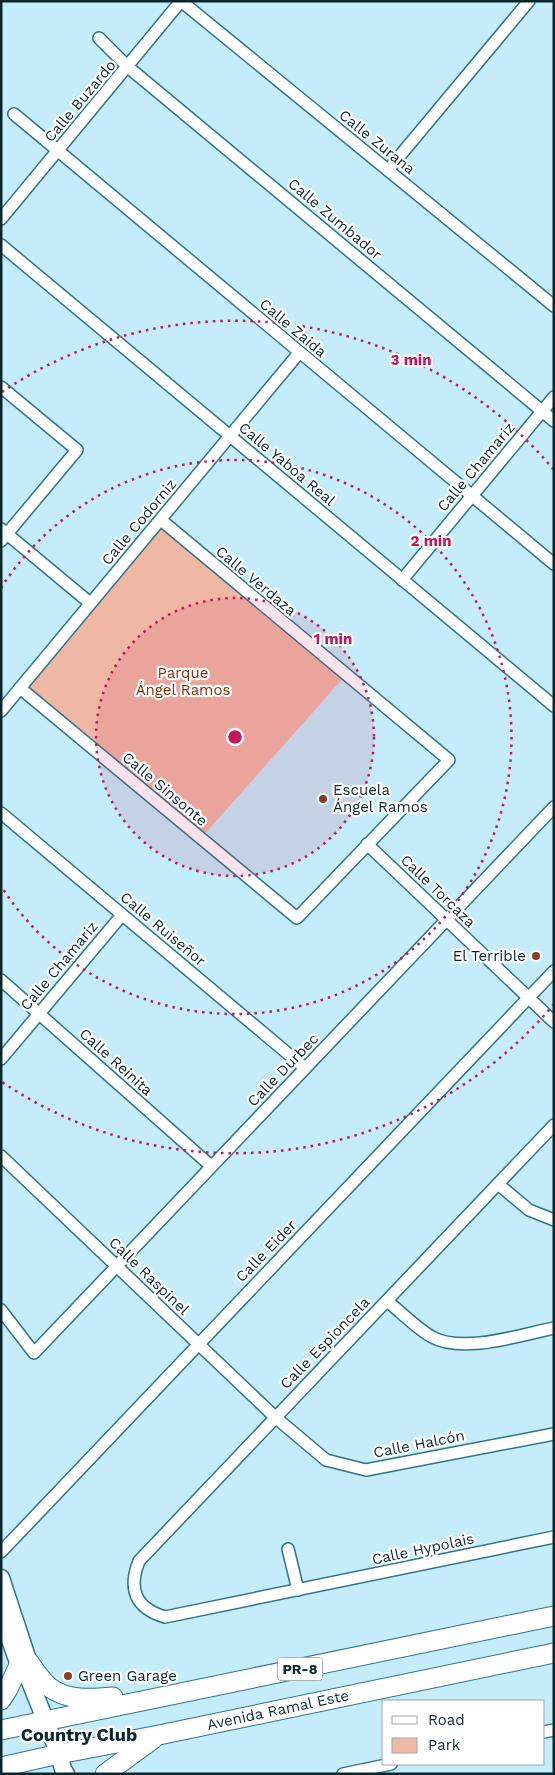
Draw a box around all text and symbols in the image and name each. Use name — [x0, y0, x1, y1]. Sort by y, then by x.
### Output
street label: Calle Buzardo — [40, 56, 120, 146]
street label: Calle Zurana — [335, 106, 419, 178]
street label: Calle Zumbador — [284, 175, 386, 263]
street label: Calle Zaida — [256, 295, 330, 361]
text: 3 min — [391, 351, 431, 369]
street label: Calle Yaboa Real — [235, 419, 339, 510]
street label: Calle Chamariz — [434, 419, 518, 515]
street label: Calle Codorniz — [98, 475, 180, 569]
text: 2 min — [410, 532, 452, 550]
street label: Calle Verdaza — [212, 542, 300, 620]
text: 1 min — [314, 630, 352, 648]
park label: Parque Ángel Ramos — [136, 664, 230, 699]
centre of rings — [226, 728, 244, 746]
street label: Calle Sinsonte — [119, 748, 211, 830]
place label: Escuela Ángel Ramos — [333, 781, 428, 816]
marker: Escuela Ángel Ramos — [317, 793, 329, 805]
street label: Calle Torcaza — [397, 851, 480, 932]
street label: Calle Ruiseñor — [117, 888, 209, 970]
street label: Calle Chamariz — [17, 918, 101, 1014]
place label: El Terrible — [453, 947, 526, 965]
marker: El Terrible — [530, 950, 542, 962]
street label: Calle Reinita — [76, 1024, 157, 1100]
street label: Calle Durbec — [244, 1030, 322, 1110]
street label: Calle Eider — [232, 1216, 300, 1286]
street label: Calle Raspinel — [105, 1233, 193, 1319]
street label: Calle Espioncela — [276, 1293, 374, 1393]
street label: Calle Halcón — [372, 1426, 466, 1462]
street label: Calle Hypolais — [370, 1529, 476, 1569]
road number: PR-8 — [278, 1658, 322, 1680]
place label: Green Garage — [78, 1667, 177, 1685]
marker: Green Garage — [62, 1670, 74, 1682]
street label: Avenida Ramal Este — [205, 1686, 351, 1734]
legend — [382, 1700, 545, 1765]
text: Road — [428, 1711, 465, 1729]
district label: Country Club — [21, 1724, 137, 1745]
text: Park — [428, 1736, 461, 1754]

